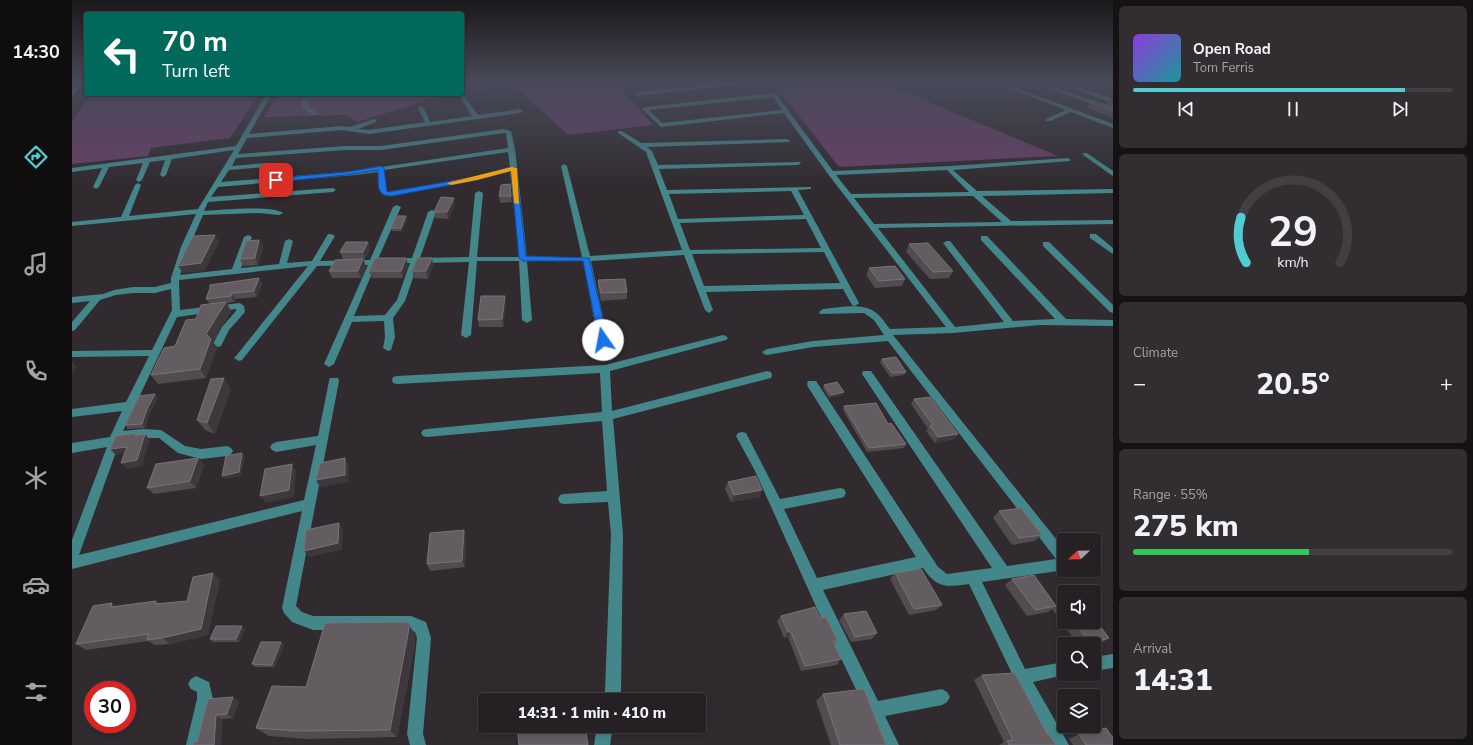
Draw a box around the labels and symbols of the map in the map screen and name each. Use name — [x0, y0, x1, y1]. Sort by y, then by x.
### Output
pin — [259, 163, 293, 197]
position arrow — [582, 319, 624, 361]
north arrow — [1057, 533, 1101, 577]
speed limit sign: 30 — [84, 681, 136, 733]

